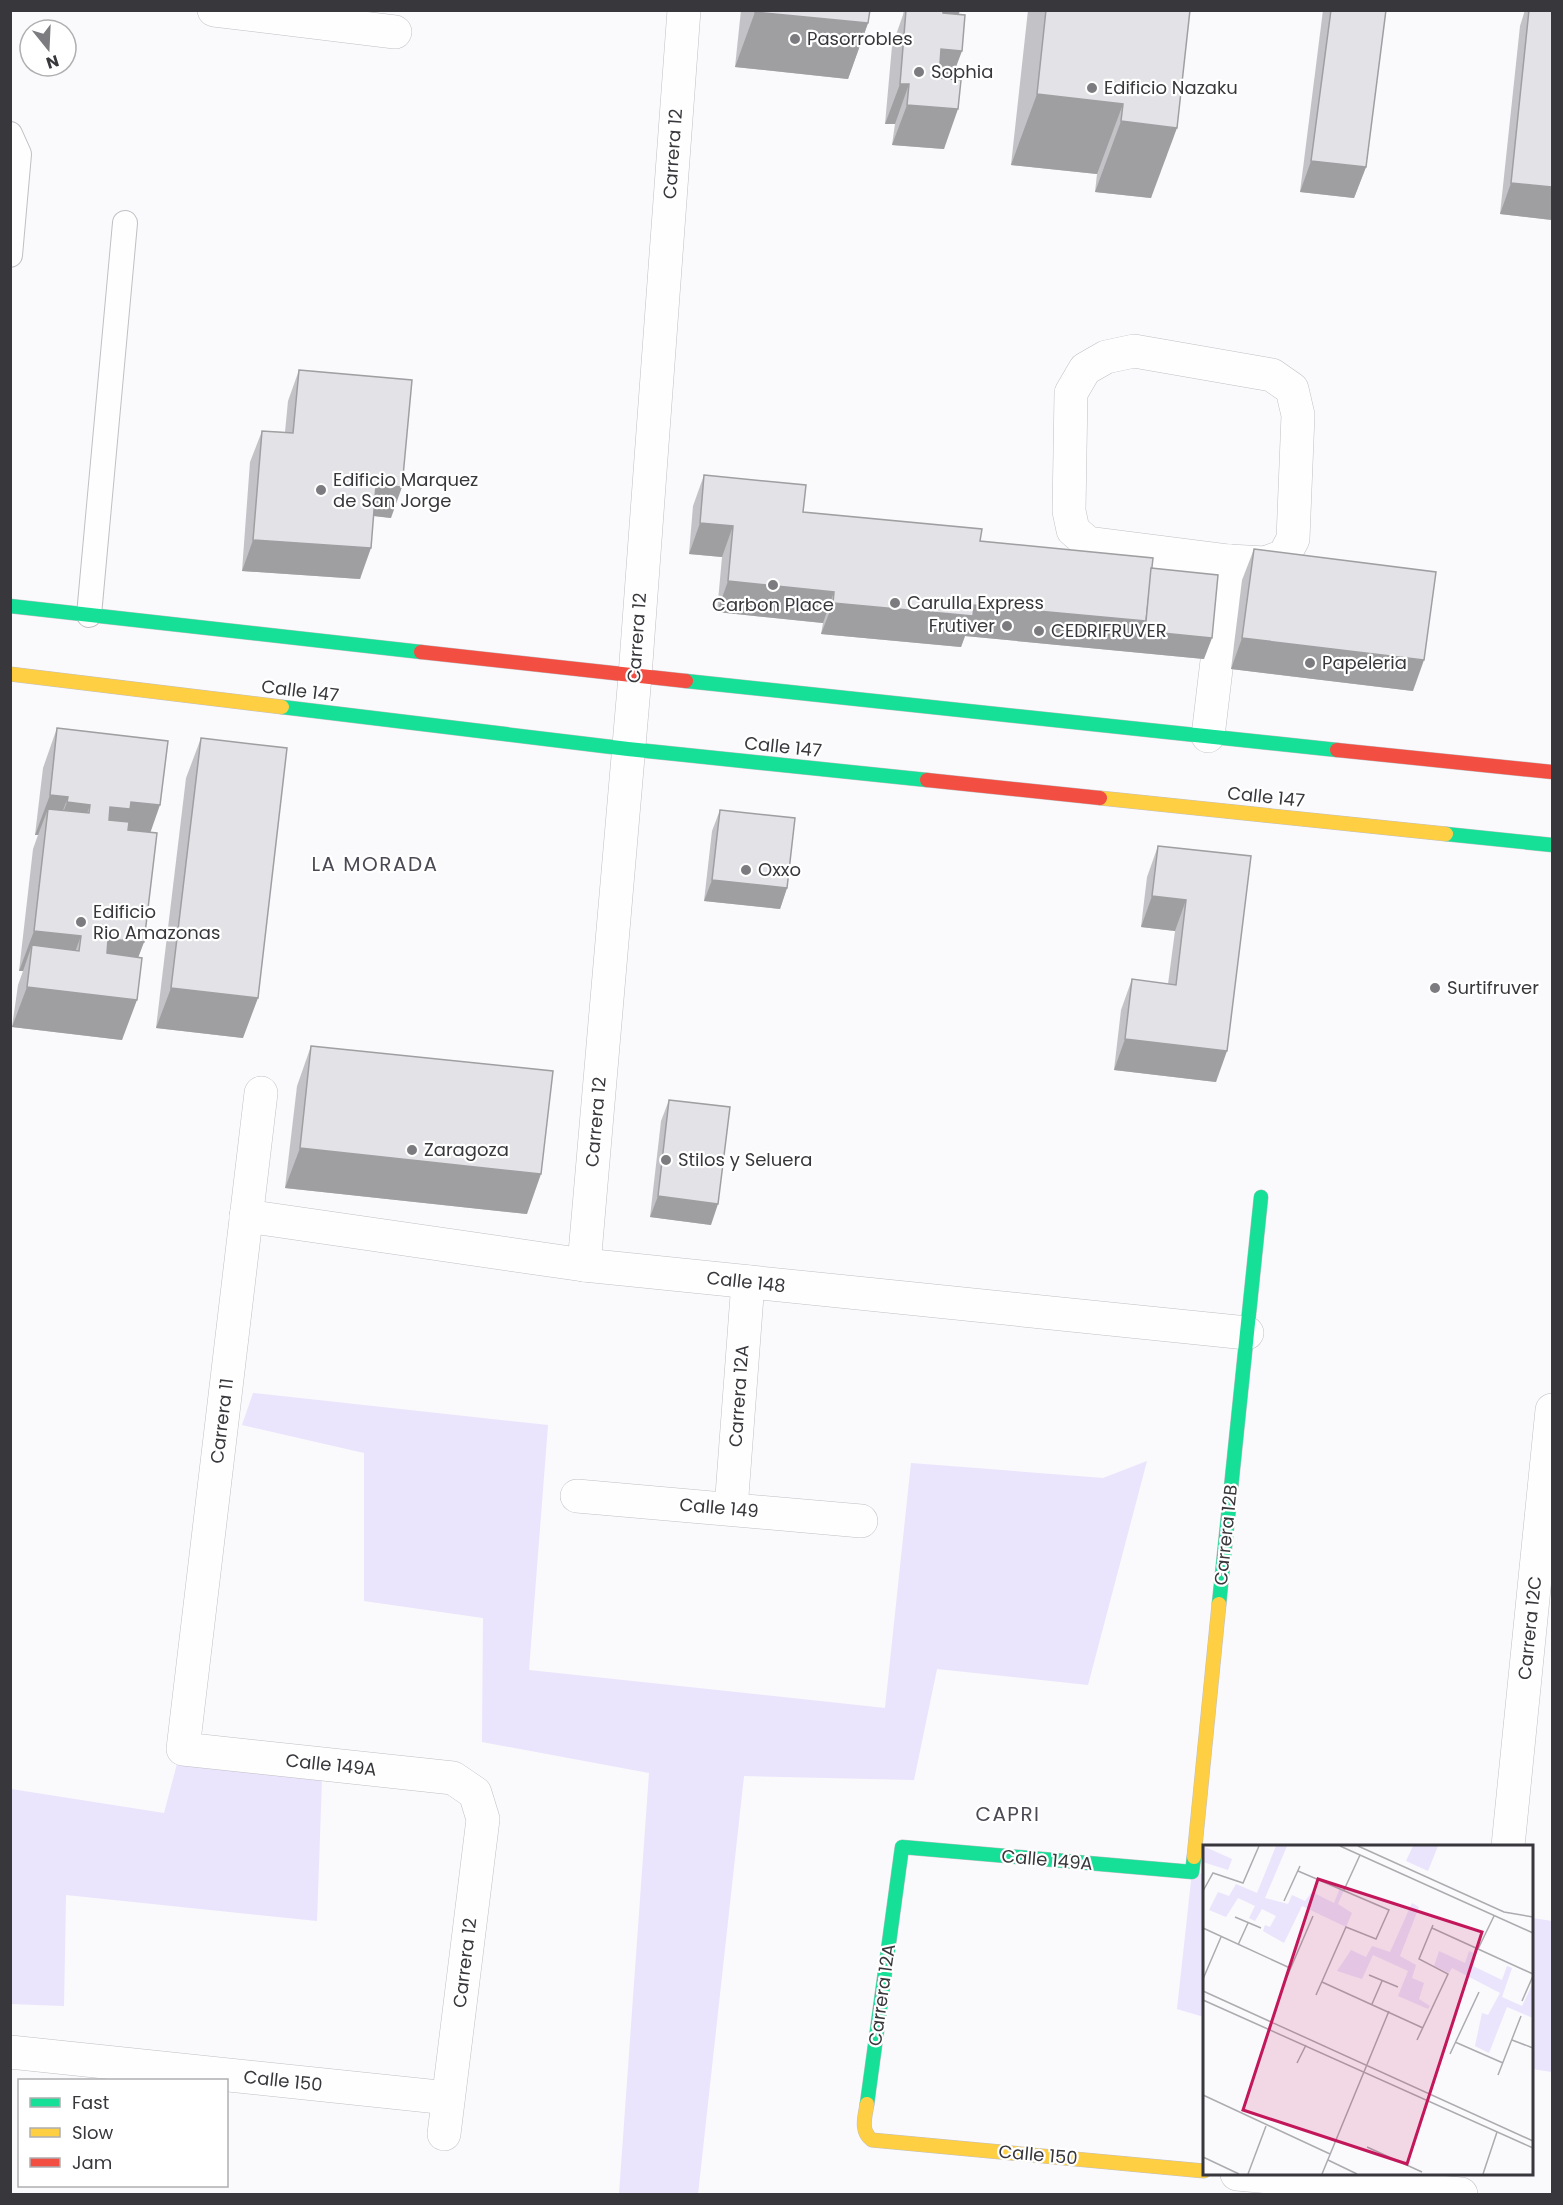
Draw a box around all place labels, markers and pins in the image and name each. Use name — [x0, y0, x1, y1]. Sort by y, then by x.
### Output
place label: Pasorrobles — [807, 26, 913, 51]
marker: Pasorrobles — [788, 32, 802, 46]
place label: Sophia — [931, 59, 993, 84]
marker: Sophia — [912, 65, 926, 79]
place label: Edificio Nazaku — [1104, 75, 1238, 100]
marker: Edificio Nazaku — [1085, 81, 1099, 95]
place label: Edificio Marquez de San Jorge — [333, 467, 478, 513]
marker: Edificio Marquez de San Jorge — [314, 483, 328, 497]
marker: Carbon Place — [766, 578, 780, 592]
place label: Carulla Express — [907, 590, 1044, 615]
place label: Carbon Place — [712, 592, 834, 617]
marker: Carulla Express — [888, 596, 902, 610]
place label: Frutiver — [929, 613, 995, 638]
place label: CEDRIFRUVER — [1051, 618, 1167, 643]
marker: Frutiver — [1000, 619, 1014, 633]
marker: CEDRIFRUVER — [1032, 624, 1046, 638]
place label: Papeleria — [1322, 650, 1407, 675]
marker: Papeleria — [1303, 656, 1317, 670]
place label: Oxxo — [758, 857, 801, 882]
marker: Oxxo — [739, 863, 753, 877]
place label: Edificio Rio Amazonas — [93, 899, 220, 945]
marker: Edificio Rio Amazonas — [74, 915, 88, 929]
place label: Surtifruver — [1447, 975, 1539, 1000]
marker: Surtifruver — [1428, 981, 1442, 995]
place label: Zaragoza — [424, 1137, 509, 1162]
marker: Zaragoza — [405, 1143, 419, 1157]
place label: Stilos y Seluera — [678, 1147, 812, 1172]
marker: Stilos y Seluera — [659, 1153, 673, 1167]

